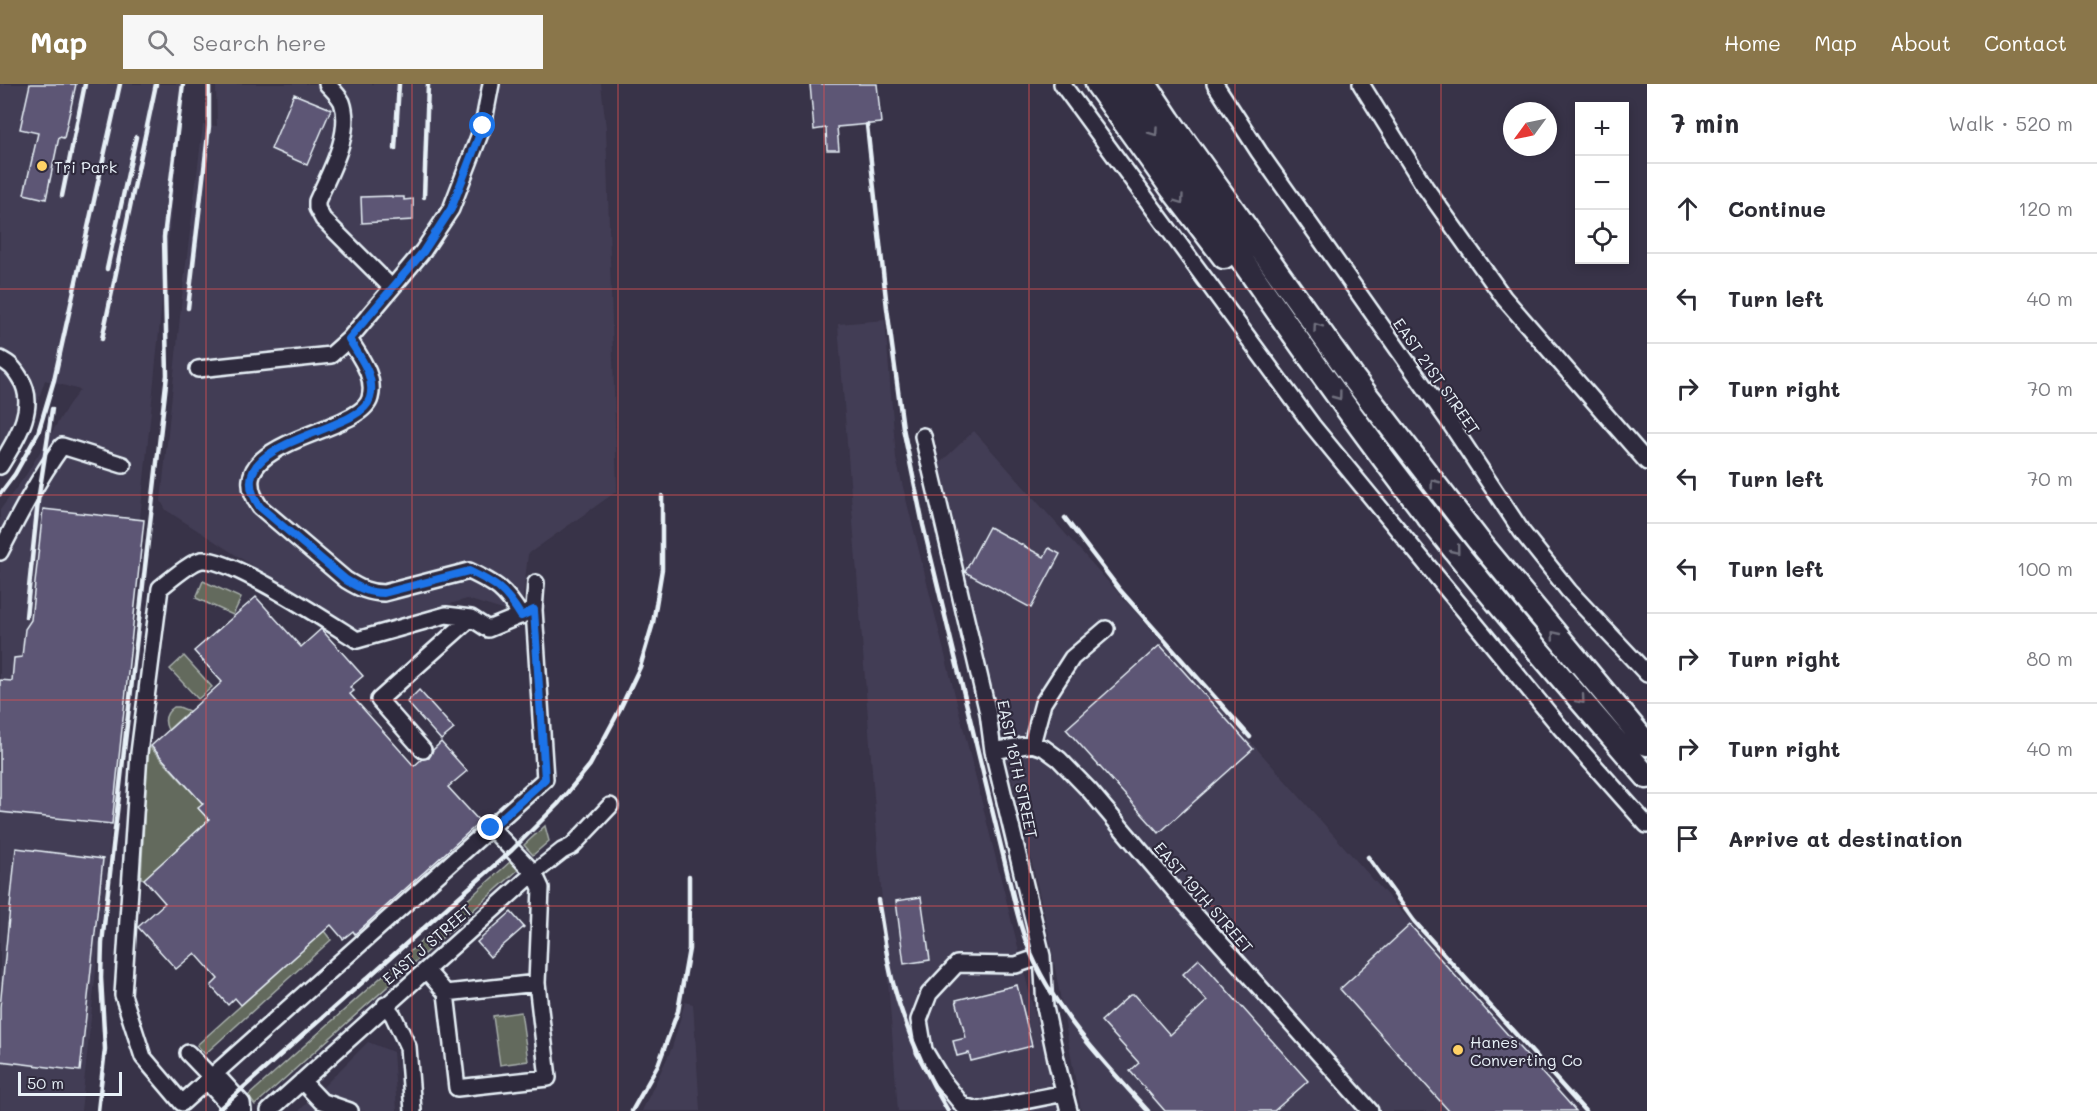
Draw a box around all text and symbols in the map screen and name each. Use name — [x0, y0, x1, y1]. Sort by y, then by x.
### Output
search box — [123, 15, 543, 69]
text: Map — [30, 24, 87, 60]
icon: search — [144, 26, 177, 59]
text: Search here — [192, 28, 326, 57]
text: Home — [1724, 29, 1781, 56]
text: Map — [1814, 29, 1857, 56]
text: About — [1890, 29, 1951, 56]
text: Contact — [1984, 29, 2067, 56]
north arrow — [1503, 102, 1557, 156]
map controls — [1575, 102, 1629, 264]
button: + — [1575, 102, 1629, 156]
text: 7 min — [1671, 106, 1739, 140]
text: Walk · 520 m — [1948, 110, 2073, 136]
route start — [469, 112, 495, 138]
one-way arrow — [1147, 126, 1158, 137]
place label: Tri Park — [54, 156, 117, 177]
button: − — [1575, 156, 1629, 210]
marker: Tri Park — [35, 159, 49, 173]
icon: ahead — [1671, 192, 1704, 225]
one-way arrow — [1173, 194, 1184, 205]
text: Continue — [1728, 194, 1826, 223]
text: 120 m — [2018, 195, 2073, 221]
button: locate — [1575, 210, 1629, 264]
icon: left — [1671, 282, 1704, 315]
text: Turn left — [1728, 284, 1824, 313]
text: 40 m — [2027, 285, 2073, 311]
street label: EAST 21ST STREET — [1389, 314, 1485, 439]
one-way arrow — [1313, 322, 1324, 333]
icon: right — [1671, 372, 1704, 405]
text: Turn right — [1728, 374, 1840, 403]
text: 70 m — [2027, 375, 2073, 401]
one-way arrow — [1330, 389, 1341, 400]
icon: left — [1671, 462, 1704, 495]
text: Turn left — [1728, 464, 1824, 493]
text: 70 m — [2027, 465, 2073, 491]
one-way arrow — [1430, 478, 1441, 489]
one-way arrow — [1449, 543, 1460, 554]
icon: left — [1671, 552, 1704, 585]
text: Turn left — [1728, 554, 1824, 583]
text: 100 m — [2017, 555, 2073, 581]
one-way arrow — [1552, 631, 1563, 642]
icon: right — [1671, 642, 1704, 675]
text: Turn right — [1728, 644, 1840, 673]
text: 80 m — [2026, 645, 2073, 671]
one-way arrow — [1574, 693, 1585, 704]
street label: EAST 18TH STREET — [993, 698, 1043, 840]
icon: right — [1671, 732, 1704, 765]
text: Turn right — [1728, 734, 1840, 763]
text: 40 m — [2027, 735, 2073, 761]
route end — [477, 814, 503, 840]
icon: arrive — [1671, 822, 1704, 855]
text: Arrive at destination — [1728, 824, 1963, 853]
street label: EAST 19TH STREET — [1150, 837, 1258, 957]
street label: EAST J STREET — [378, 899, 476, 989]
place label: Hanes Converting Co — [1470, 1031, 1582, 1070]
marker: Hanes Converting Co — [1451, 1043, 1465, 1057]
scale bar — [18, 1069, 122, 1096]
text: 50 m — [27, 1072, 64, 1093]

